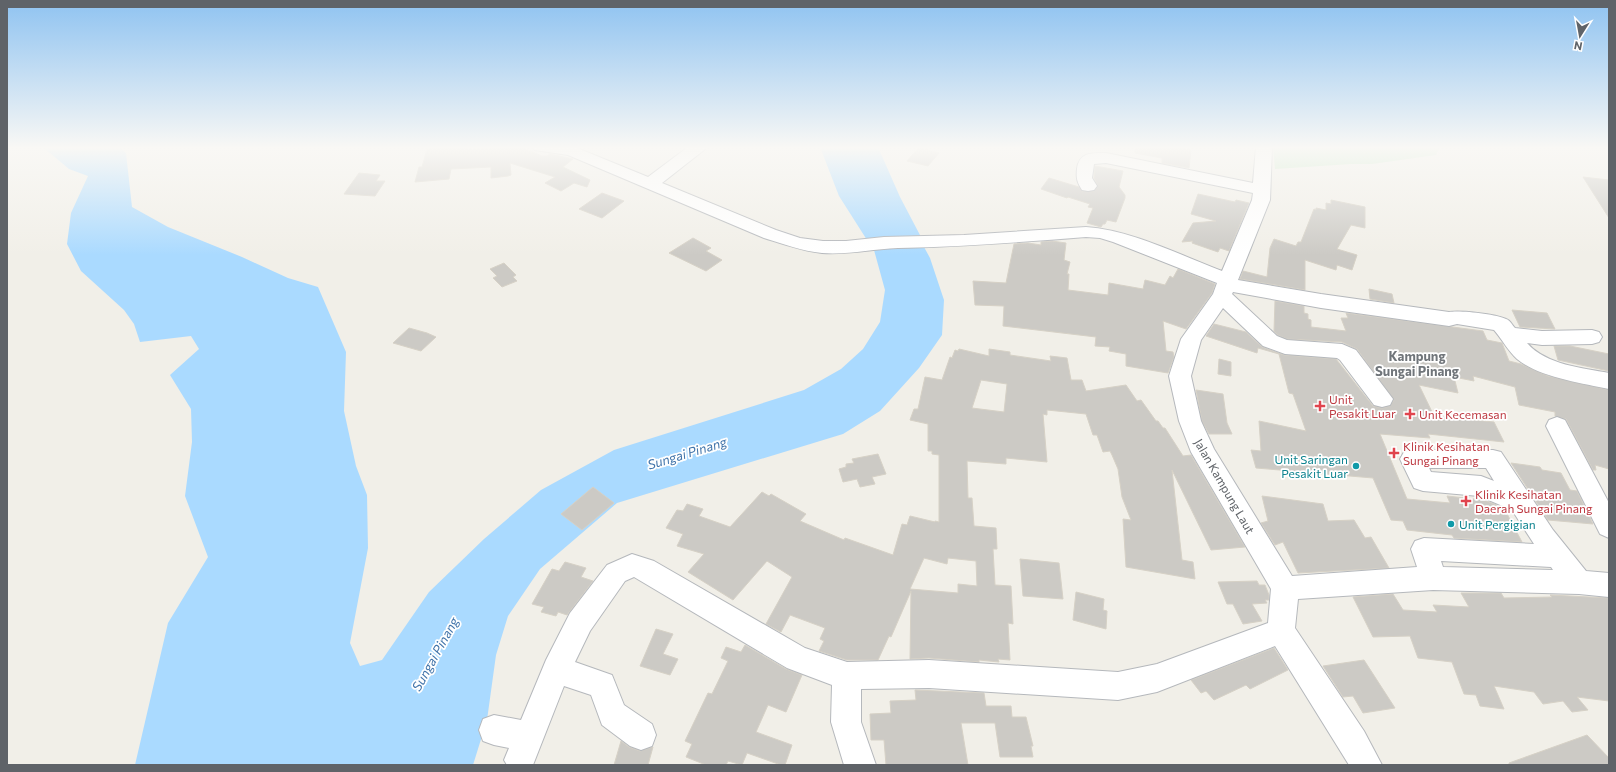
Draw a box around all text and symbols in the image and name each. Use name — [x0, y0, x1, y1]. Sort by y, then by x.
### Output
north arrow — [1560, 16, 1600, 56]
text: N — [1573, 39, 1583, 53]
district label: Kampung Sungai Pinang — [1375, 348, 1459, 379]
place label: Unit Pesakit Luar — [1329, 392, 1396, 420]
marker: Unit Pesakit Luar — [1314, 400, 1326, 412]
place label: Unit Kecemasan — [1419, 407, 1507, 421]
marker: Unit Kecemasan — [1404, 408, 1416, 420]
water label: Sungai Pinang — [645, 433, 730, 473]
street label: Jalan Kampung Laut — [1191, 436, 1258, 537]
place label: Klinik Kesihatan Sungai Pinang — [1403, 439, 1490, 467]
marker: Klinik Kesihatan Sungai Pinang — [1388, 447, 1400, 459]
place label: Unit Saringan Pesakit Luar — [1274, 452, 1348, 480]
marker: Unit Saringan Pesakit Luar — [1351, 461, 1361, 471]
place label: Klinik Kesihatan Daerah Sungai Pinang — [1475, 487, 1593, 515]
marker: Klinik Kesihatan Daerah Sungai Pinang — [1460, 495, 1472, 507]
place label: Unit Pergigian — [1459, 517, 1536, 531]
marker: Unit Pergigian — [1446, 519, 1456, 529]
water label: Sungai Pinang — [408, 613, 462, 694]

